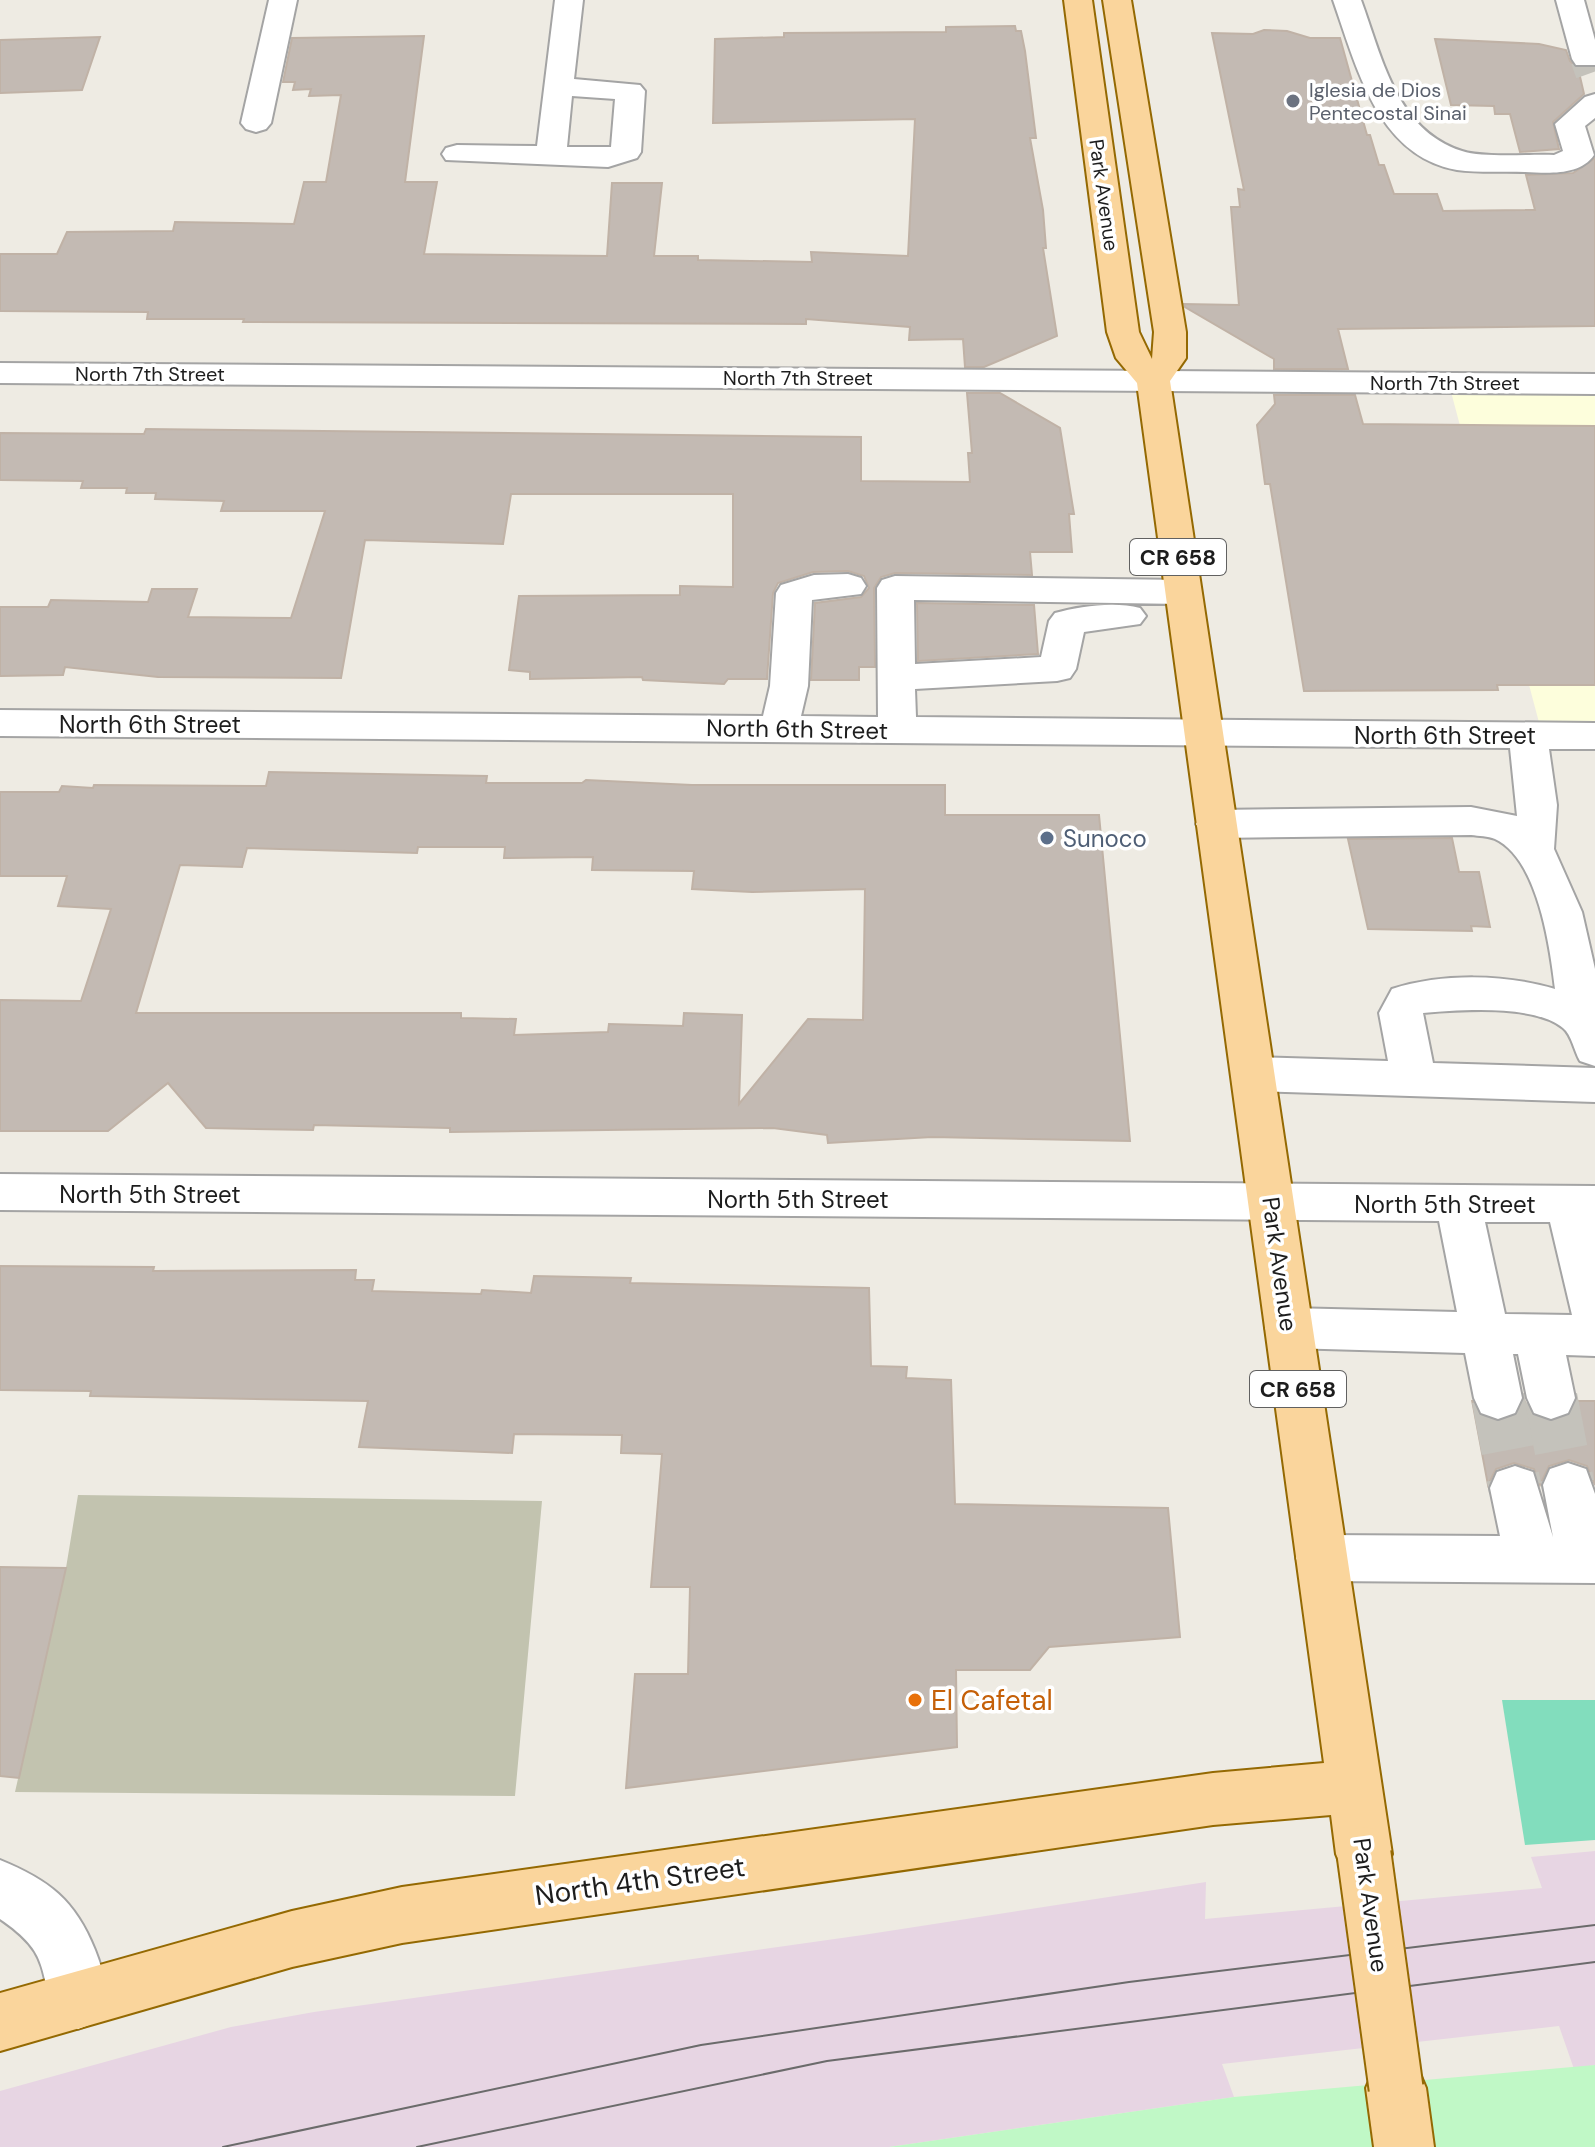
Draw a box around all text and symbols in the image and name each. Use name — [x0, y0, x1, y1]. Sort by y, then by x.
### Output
place label: Iglesia de Dios Pentecostal Sinai — [1309, 77, 1467, 126]
marker: Iglesia de Dios Pentecostal Sinai — [1284, 92, 1302, 110]
street label: Park Avenue — [1083, 137, 1125, 253]
street label: North 7th Street — [75, 361, 225, 387]
street label: North 7th Street — [723, 365, 873, 391]
street label: North 7th Street — [1370, 370, 1520, 396]
road number: CR 658 — [1130, 539, 1226, 575]
street label: North 6th Street — [59, 709, 241, 740]
street label: North 6th Street — [706, 712, 888, 746]
street label: North 6th Street — [1354, 720, 1536, 751]
place label: Sunoco — [1063, 823, 1147, 854]
marker: Sunoco — [1038, 829, 1056, 847]
street label: North 5th Street — [59, 1179, 241, 1210]
street label: North 5th Street — [707, 1184, 889, 1215]
street label: North 5th Street — [1354, 1189, 1536, 1220]
street label: Park Avenue — [1255, 1195, 1305, 1333]
road number: CR 658 — [1250, 1371, 1346, 1407]
place label: El Cafetal — [931, 1682, 1053, 1719]
marker: El Cafetal — [906, 1691, 924, 1709]
street label: Park Avenue — [1346, 1836, 1396, 1974]
street label: North 4th Street — [533, 1848, 747, 1914]

